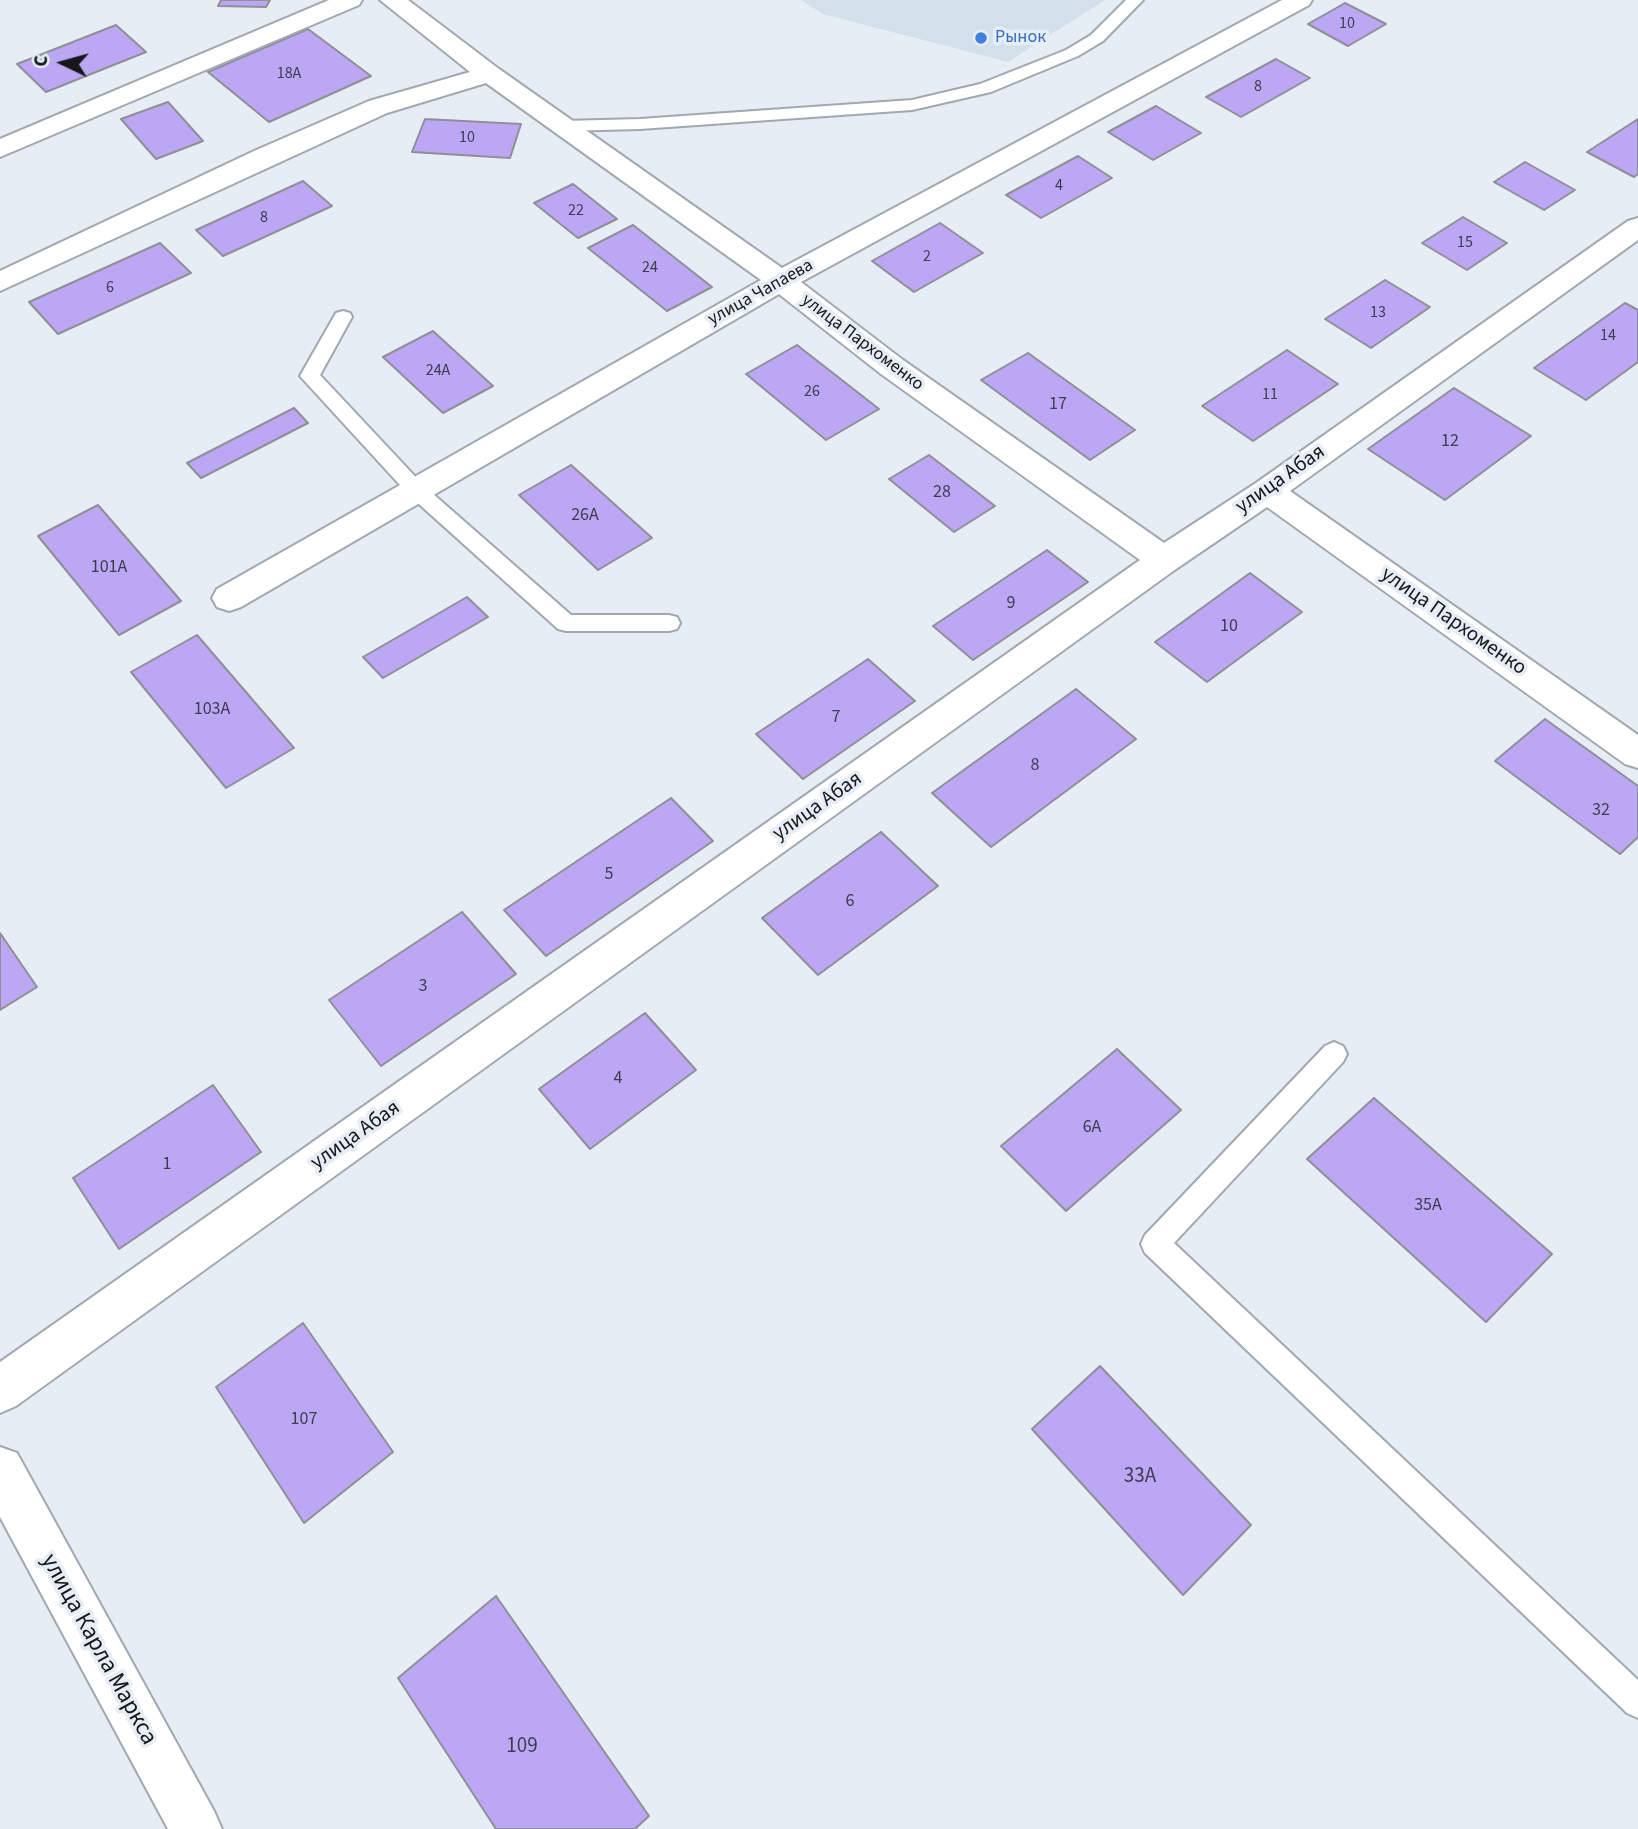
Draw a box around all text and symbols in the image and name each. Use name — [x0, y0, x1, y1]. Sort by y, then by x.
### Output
house number: 10 — [1339, 14, 1355, 34]
place label: Рынок — [995, 27, 1046, 49]
north arrow — [28, 28, 98, 98]
marker: Рынок — [973, 30, 989, 46]
text: С — [28, 54, 56, 68]
house number: 18А — [277, 64, 301, 84]
house number: 8 — [1254, 77, 1262, 97]
house number: 10 — [459, 128, 475, 148]
house number: 4 — [1055, 176, 1063, 196]
house number: 22 — [568, 201, 584, 221]
house number: 8 — [260, 208, 268, 228]
house number: 15 — [1457, 233, 1473, 253]
house number: 2 — [923, 247, 931, 267]
street label: улица Чапаева — [705, 255, 817, 331]
house number: 24 — [642, 258, 658, 278]
house number: 6 — [106, 278, 114, 298]
street label: улица Пархоменко — [797, 290, 927, 396]
house number: 13 — [1370, 303, 1386, 323]
house number: 14 — [1600, 326, 1616, 346]
house number: 24А — [426, 361, 450, 381]
house number: 26 — [804, 382, 820, 402]
house number: 11 — [1262, 385, 1278, 405]
house number: 17 — [1049, 394, 1067, 416]
house number: 12 — [1441, 431, 1459, 453]
street label: улица Абая — [1231, 440, 1331, 520]
house number: 28 — [933, 482, 951, 504]
house number: 26А — [571, 505, 599, 527]
house number: 101А — [91, 557, 127, 579]
street label: улица Пархоменко — [1375, 562, 1531, 682]
house number: 9 — [1007, 593, 1015, 615]
house number: 10 — [1220, 616, 1238, 638]
house number: 103А — [194, 699, 230, 721]
house number: 7 — [832, 707, 840, 729]
house number: 8 — [1031, 755, 1039, 777]
street label: улица Абая — [768, 767, 868, 847]
house number: 32 — [1592, 800, 1610, 822]
house number: 5 — [605, 864, 613, 886]
house number: 6 — [846, 891, 854, 913]
house number: 3 — [419, 976, 427, 998]
house number: 4 — [614, 1068, 622, 1090]
street label: улица Абая — [306, 1096, 406, 1176]
house number: 6А — [1083, 1117, 1101, 1139]
house number: 1 — [163, 1154, 171, 1176]
house number: 35А — [1414, 1195, 1442, 1217]
house number: 107 — [291, 1409, 317, 1431]
house number: 33А — [1124, 1464, 1156, 1490]
street label: улица Карла Маркса — [34, 1550, 162, 1750]
house number: 109 — [506, 1734, 538, 1760]

